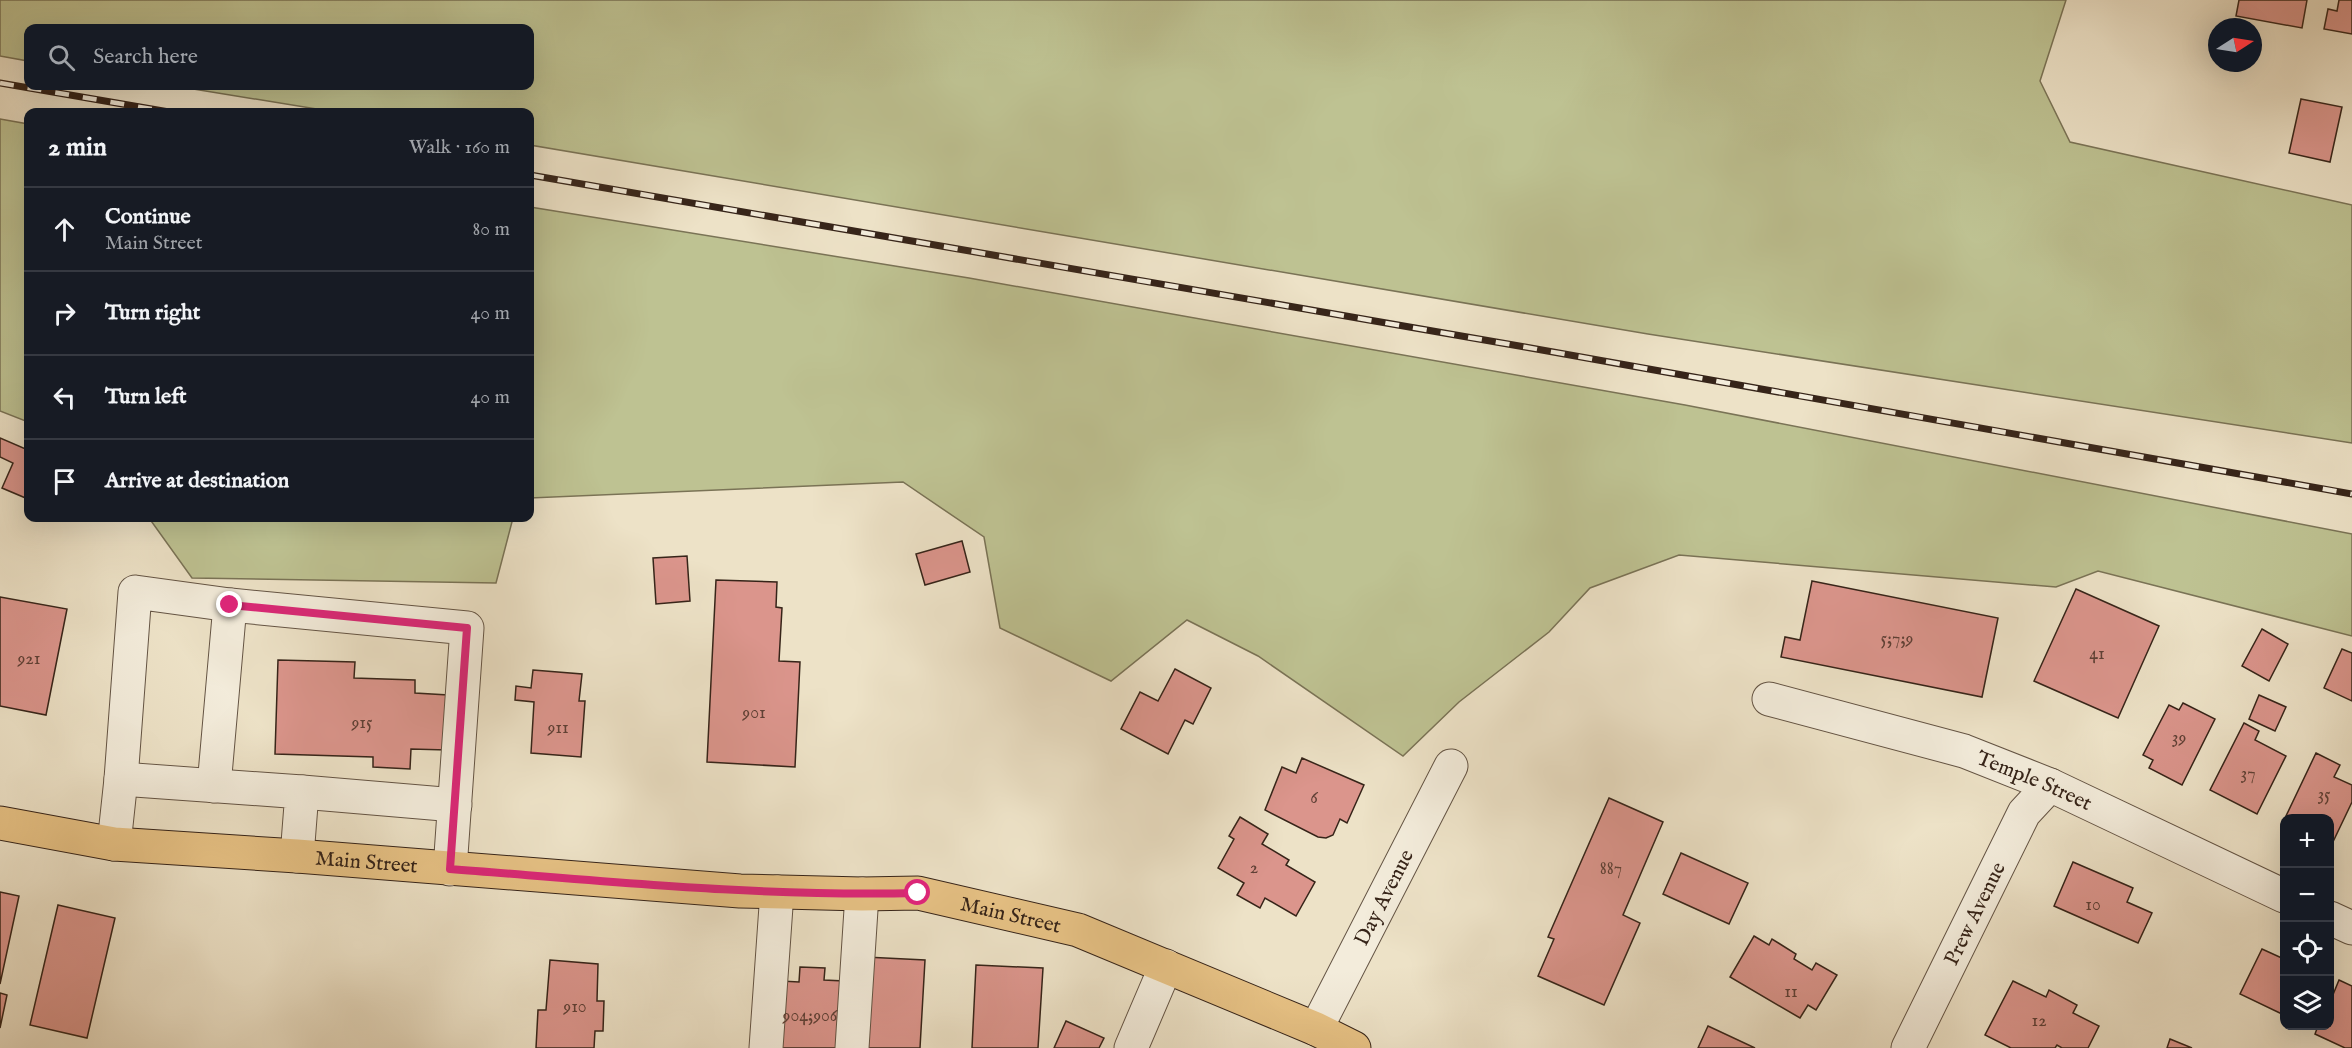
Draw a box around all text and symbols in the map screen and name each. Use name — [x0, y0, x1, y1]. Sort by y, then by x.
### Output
north arrow — [2208, 18, 2262, 72]
search box — [24, 24, 534, 90]
icon: search — [45, 41, 78, 74]
text: Search here — [93, 43, 198, 71]
text: 2 min — [48, 131, 107, 164]
text: Walk · 160 m — [409, 135, 510, 160]
text: Continue — [105, 203, 191, 231]
icon: ahead — [48, 213, 81, 246]
text: 80 m — [473, 217, 510, 242]
text: Main Street — [105, 231, 203, 256]
icon: right — [48, 297, 81, 330]
text: Turn right — [105, 299, 200, 327]
text: 40 m — [471, 301, 510, 326]
icon: left — [48, 381, 81, 414]
text: Turn left — [105, 383, 187, 411]
text: 40 m — [471, 385, 510, 410]
icon: arrive — [48, 465, 81, 498]
text: Arrive at destination — [105, 467, 289, 495]
route end — [216, 591, 242, 617]
house number: 5;7;9 — [1881, 628, 1913, 651]
house number: 41 — [2089, 643, 2105, 666]
house number: 921 — [16, 648, 41, 671]
house number: 901 — [741, 702, 766, 725]
house number: 915 — [350, 712, 373, 735]
house number: 911 — [546, 717, 569, 740]
house number: 39 — [2172, 727, 2186, 750]
street label: Temple Street — [1972, 745, 2096, 818]
house number: 37 — [2240, 763, 2256, 786]
house number: 35 — [2317, 784, 2331, 807]
house number: 6 — [1310, 787, 1318, 810]
map controls — [2280, 814, 2334, 1030]
button: + — [2280, 814, 2334, 868]
street label: Main Street — [314, 845, 418, 880]
street label: Day Avenue — [1349, 845, 1421, 951]
house number: 2 — [1250, 857, 1258, 880]
house number: 887 — [1600, 858, 1622, 881]
street label: Prew Avenue — [1939, 858, 2013, 970]
button: − — [2280, 868, 2334, 922]
route start — [904, 879, 930, 905]
street label: Main Street — [958, 891, 1063, 941]
house number: 10 — [2085, 894, 2101, 917]
button: locate — [2280, 922, 2334, 976]
button: layers — [2280, 976, 2334, 1030]
house number: 11 — [1784, 981, 1798, 1004]
house number: 910 — [562, 996, 587, 1019]
house number: 904;906 — [782, 1005, 838, 1028]
house number: 12 — [2031, 1010, 2047, 1033]

